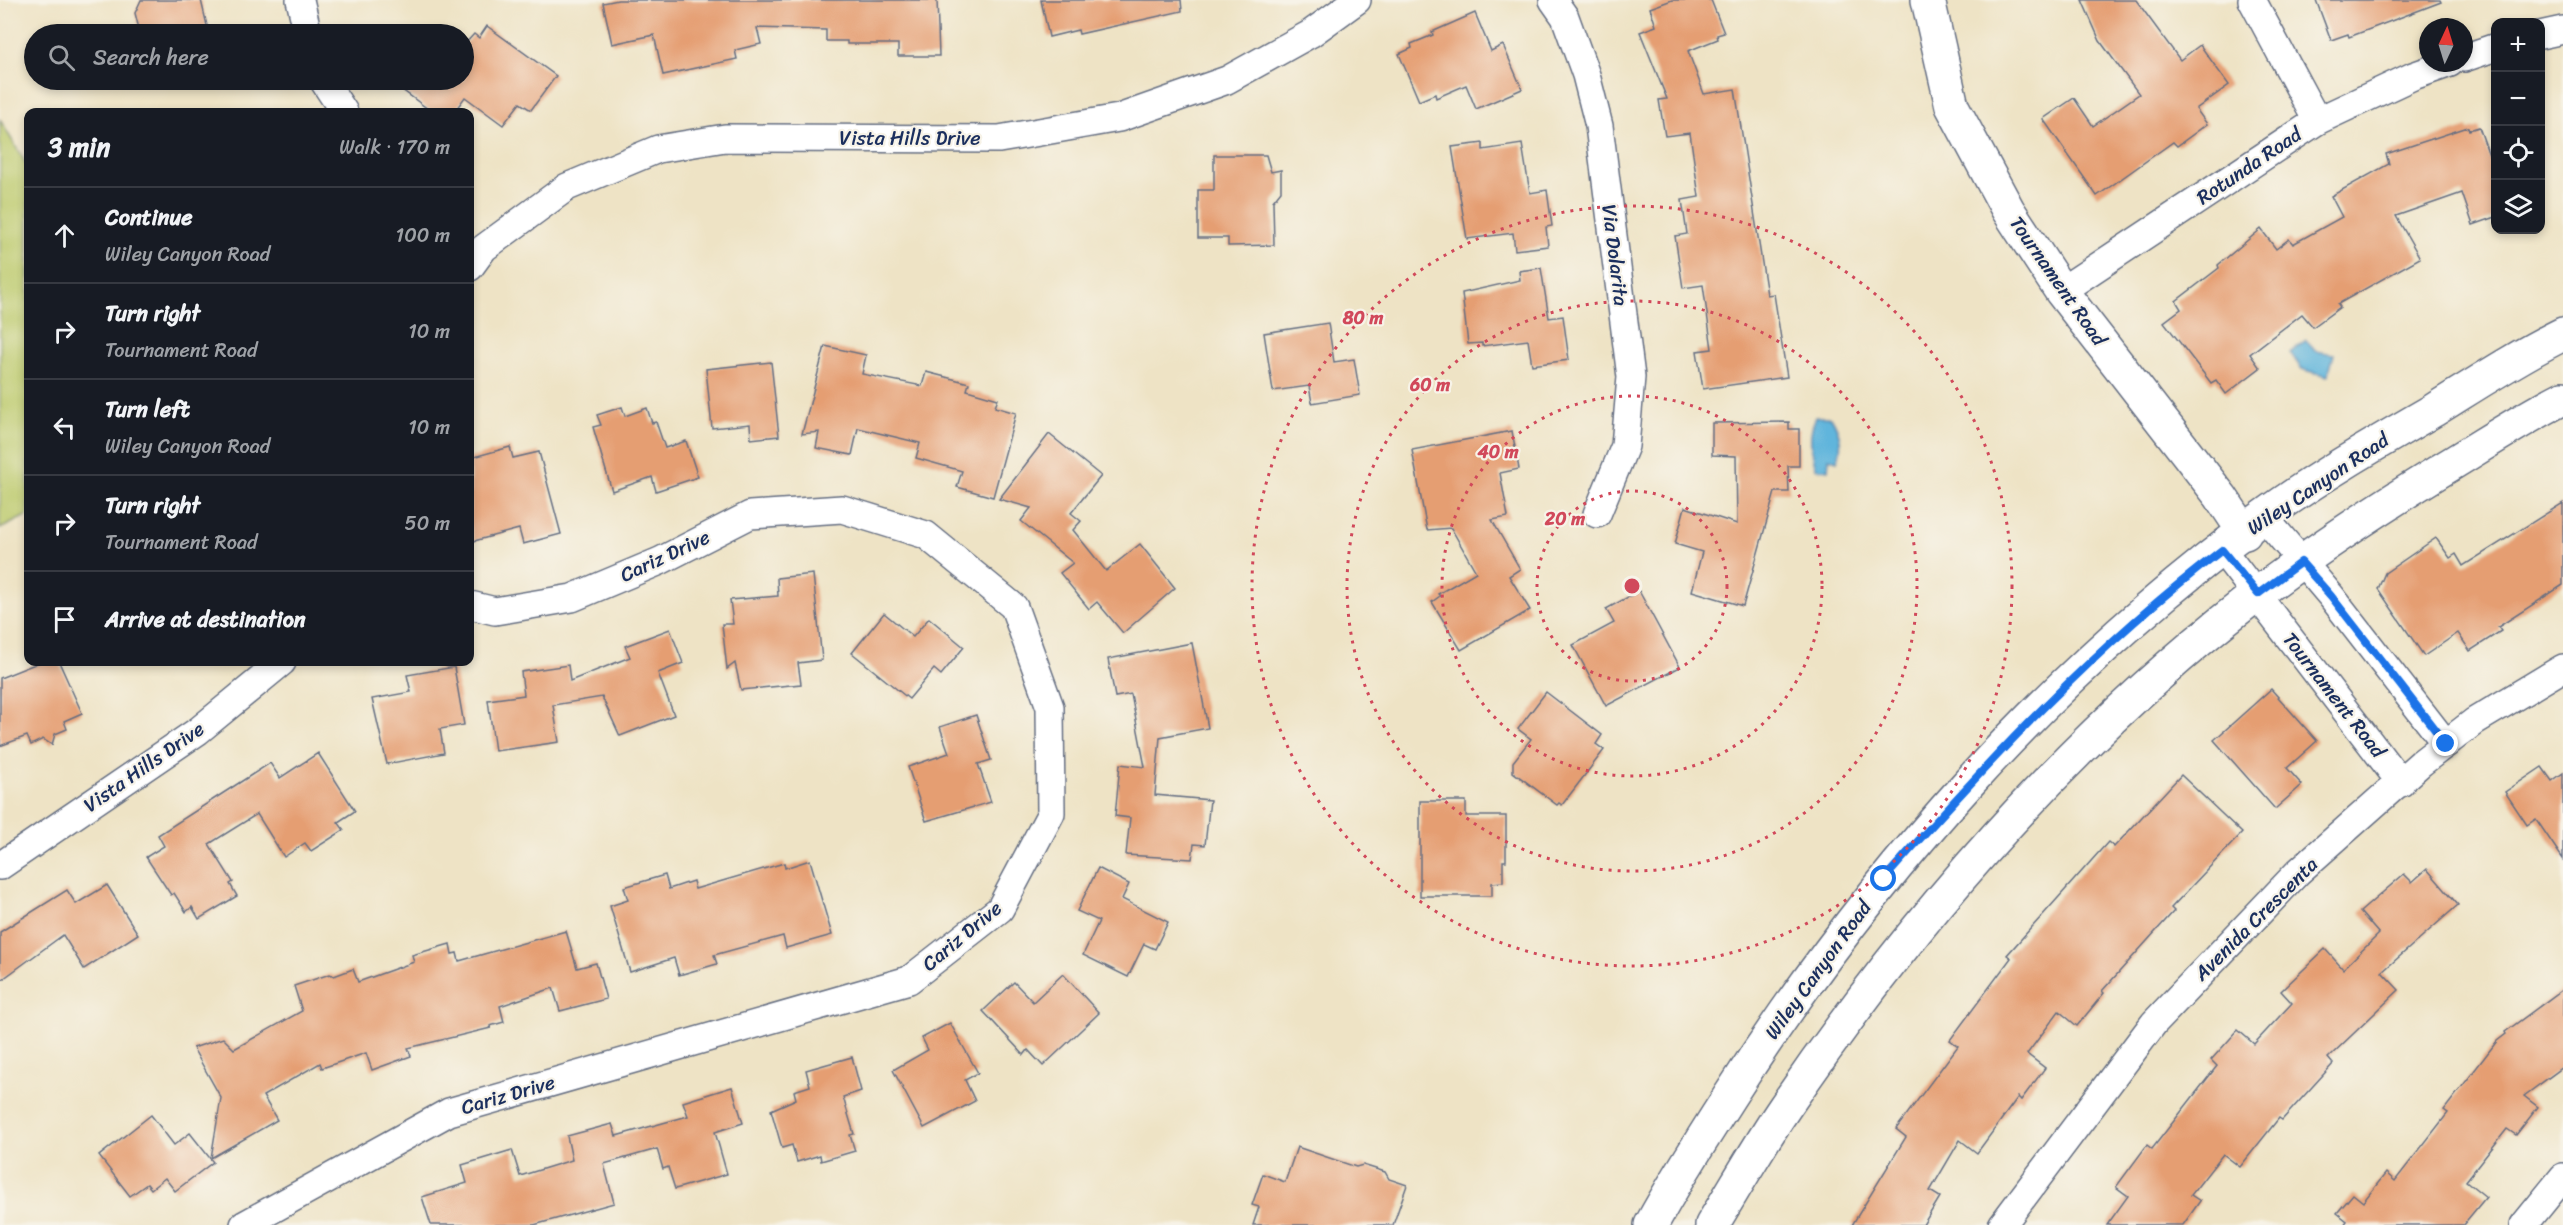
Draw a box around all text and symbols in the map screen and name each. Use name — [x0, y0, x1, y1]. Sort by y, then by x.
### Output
north arrow — [2419, 18, 2473, 72]
map controls — [2491, 18, 2545, 234]
button: + — [2491, 18, 2545, 72]
search box — [24, 24, 474, 90]
text: Search here — [93, 38, 209, 77]
icon: search — [45, 41, 78, 74]
button: − — [2491, 72, 2545, 126]
street label: Rotunda Road — [2189, 117, 2310, 214]
street label: Vista Hills Drive — [839, 121, 981, 156]
text: 3 min — [48, 124, 110, 170]
button: locate — [2491, 126, 2545, 180]
text: Walk · 170 m — [339, 130, 450, 165]
button: layers — [2491, 180, 2545, 234]
text: Continue — [105, 198, 193, 237]
street label: Via Dolarita — [1591, 202, 1639, 308]
street label: Tournament Road — [2000, 209, 2117, 355]
text: 100 m — [396, 218, 450, 253]
icon: ahead — [48, 219, 81, 252]
text: Wiley Canyon Road — [105, 237, 270, 272]
text: Turn right — [105, 294, 200, 333]
text: 80 m — [1342, 302, 1384, 334]
text: 10 m — [408, 314, 450, 349]
icon: right — [48, 315, 81, 348]
text: Tournament Road — [105, 333, 257, 368]
text: 60 m — [1409, 369, 1450, 401]
text: Turn left — [105, 390, 190, 429]
text: 10 m — [408, 410, 450, 445]
icon: left — [48, 411, 81, 444]
street label: Wiley Canyon Road — [2240, 422, 2398, 545]
text: Wiley Canyon Road — [105, 429, 270, 464]
text: 40 m — [1476, 436, 1519, 468]
text: Turn right — [105, 486, 200, 525]
text: 20 m — [1544, 503, 1585, 535]
text: 50 m — [405, 506, 450, 541]
icon: right — [48, 507, 81, 540]
street label: Cariz Drive — [614, 520, 716, 592]
text: Tournament Road — [105, 525, 257, 560]
centre of rings — [1622, 576, 1642, 596]
text: Arrive at destination — [105, 600, 306, 639]
icon: arrive — [48, 603, 81, 636]
street label: Tournament Road — [2273, 624, 2396, 767]
street label: Vista Hills Drive — [76, 712, 212, 822]
route end — [2432, 730, 2458, 756]
street label: Avenida Crescenta — [2185, 848, 2327, 990]
route start — [1870, 865, 1896, 891]
street label: Cariz Drive — [914, 892, 1010, 980]
street label: Wiley Canyon Road — [1755, 892, 1882, 1047]
street label: Cariz Drive — [457, 1065, 559, 1125]

